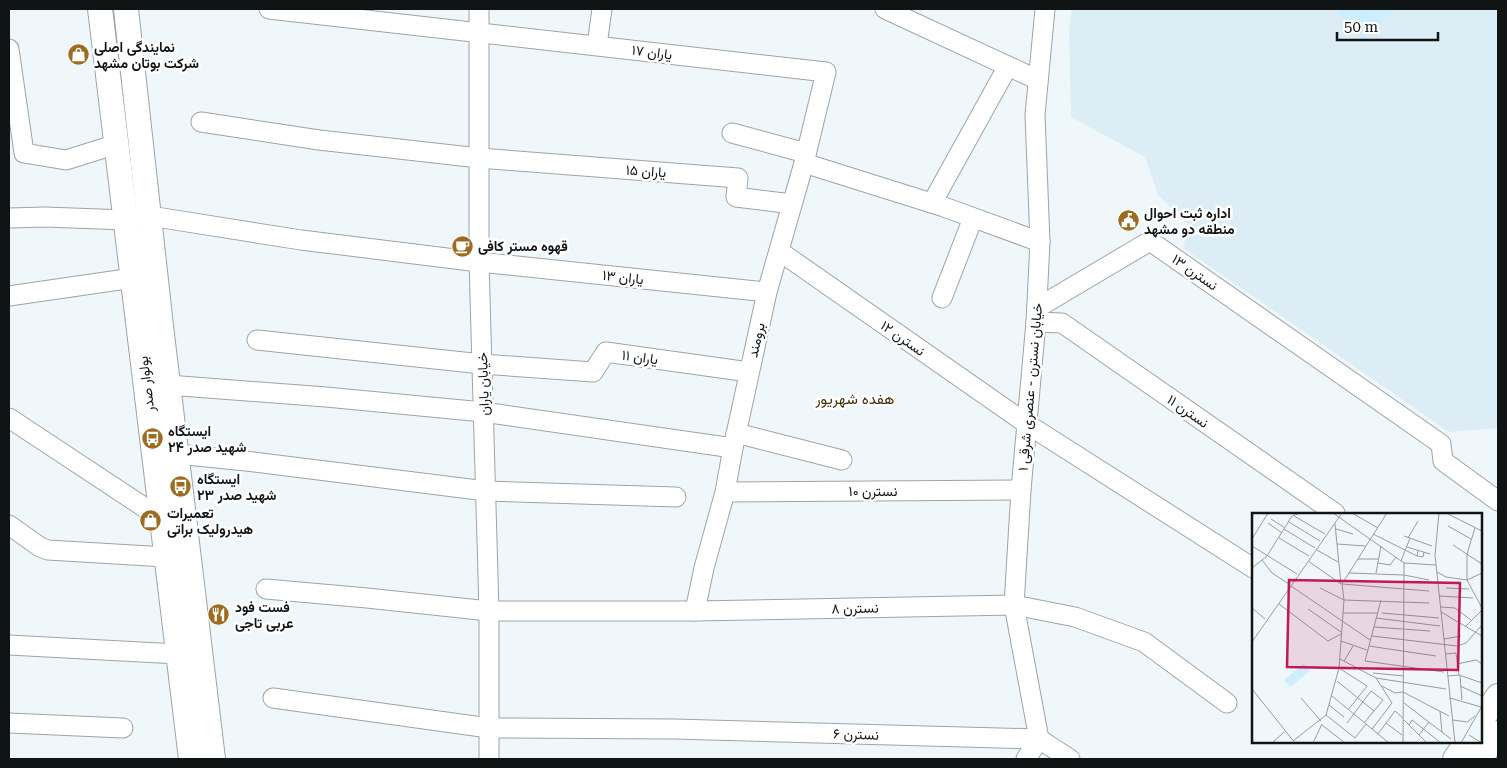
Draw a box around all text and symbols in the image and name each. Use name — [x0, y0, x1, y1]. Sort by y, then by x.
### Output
scale bar — [1337, 10, 1438, 42]
text: 50 m — [1344, 18, 1379, 36]
place label: نمایندگی اصلی شرکت بوتان مشهد — [94, 39, 199, 72]
street label: یاران ۱۷ — [631, 42, 673, 63]
shop icon: نمایندگی اصلی شرکت بوتان مشهد — [66, 43, 90, 67]
street label: یاران ۱۵ — [625, 162, 667, 181]
place label: اداره ثبت احوال منطقه دو مشهد — [1144, 205, 1235, 238]
public building icon: اداره ثبت احوال منطقه دو مشهد — [1116, 209, 1140, 233]
cafe icon: قهوه مستر کافی — [450, 234, 474, 258]
place label: قهوه مستر کافی — [478, 238, 568, 255]
street label: نسترن ۱۳ — [1168, 251, 1221, 294]
street label: یاران ۱۳ — [601, 267, 644, 288]
street label: خیابان نسترن - عنصری شرقی ۱ — [1015, 302, 1046, 472]
street label: نسترن ۱۲ — [877, 317, 928, 360]
street label: برومند — [744, 321, 769, 359]
street label: یاران ۱۱ — [621, 347, 659, 368]
street label: خیابان یاران — [474, 352, 493, 416]
street label: بولوار صدر — [135, 355, 158, 414]
district label: هفده شهریور — [814, 390, 895, 408]
street label: نسترن ۱۱ — [1164, 391, 1212, 432]
place label: ایستگاه شهید صدر ۲۴ — [168, 423, 246, 456]
bus stop icon: ایستگاه شهید صدر ۲۴ — [140, 427, 164, 451]
place label: ایستگاه شهید صدر ۲۳ — [197, 471, 277, 504]
bus stop icon: ایستگاه شهید صدر ۲۳ — [169, 475, 193, 499]
street label: نسترن ۱۰ — [849, 483, 897, 500]
place label: تعمیرات هیدرولیک براتی — [167, 505, 253, 538]
shop icon: تعمیرات هیدرولیک براتی — [139, 509, 163, 533]
inset map — [1252, 513, 1482, 743]
place label: فست فود عربی تاجی — [235, 599, 293, 632]
street label: نسترن ۸ — [831, 600, 879, 617]
restaurant icon: فست فود عربی تاجی — [207, 603, 231, 627]
street label: نسترن ۶ — [833, 725, 879, 744]

